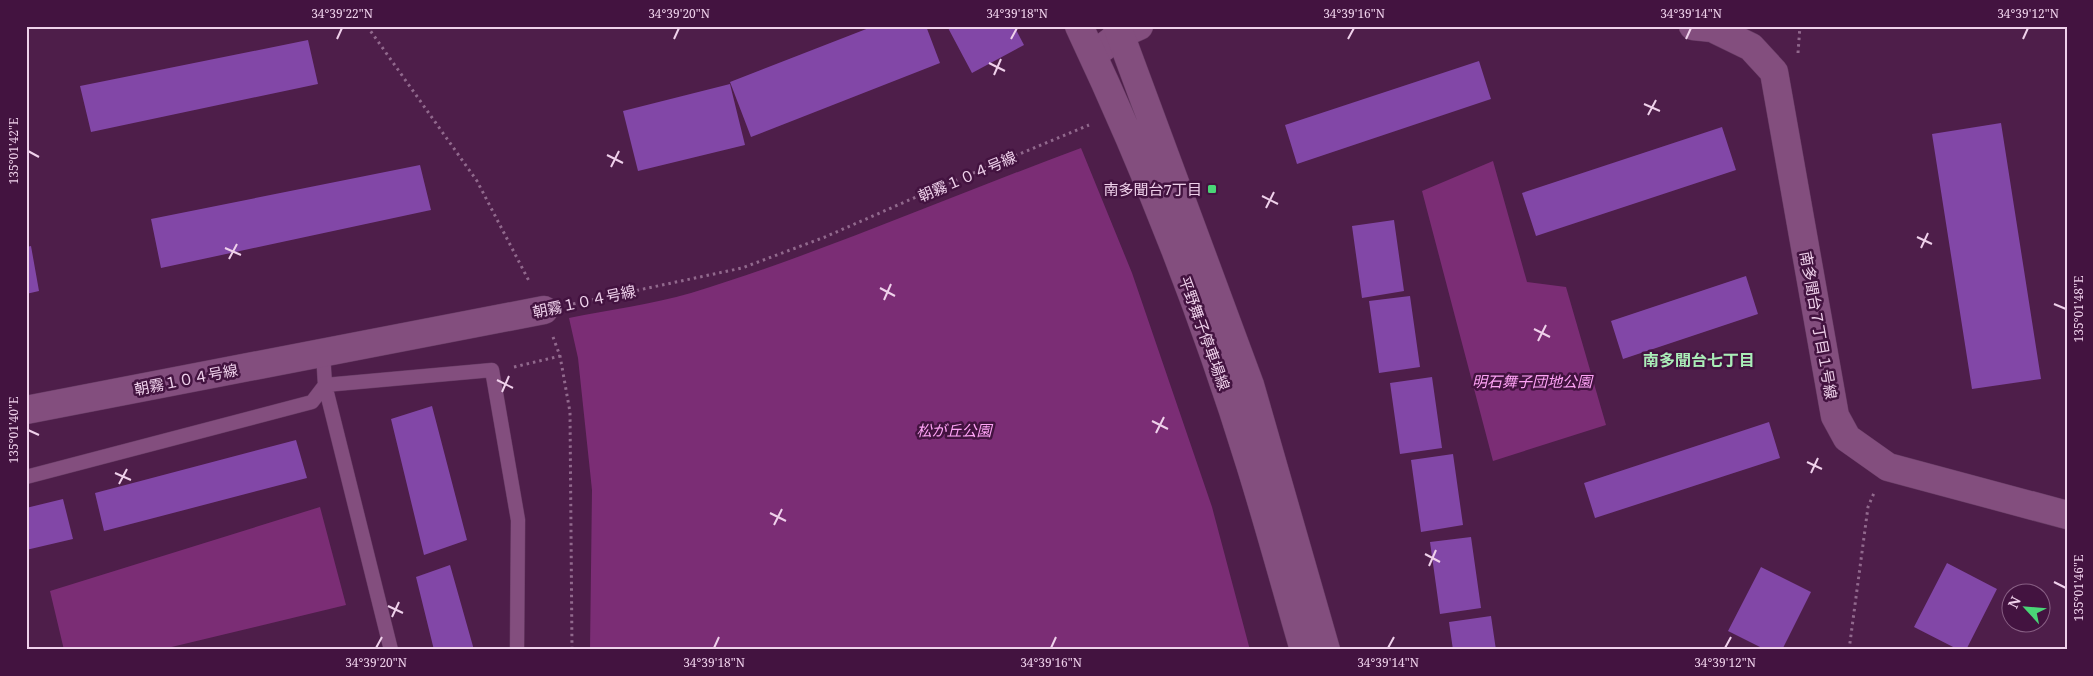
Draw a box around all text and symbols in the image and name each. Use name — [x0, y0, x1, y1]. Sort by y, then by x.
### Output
text: 34°39'22"N — [311, 5, 373, 22]
text: 34°39'20"N — [648, 5, 710, 22]
text: 34°39'18"N — [986, 5, 1048, 22]
text: 34°39'16"N — [1323, 5, 1385, 22]
text: 34°39'14"N — [1660, 5, 1722, 22]
text: 34°39'12"N — [1997, 5, 2059, 22]
text: 135°01'42"E — [5, 118, 22, 184]
street label: 朝霧１０４号線 — [915, 146, 1019, 206]
place label: 南多聞台7丁目 — [1104, 179, 1202, 199]
marker: 南多聞台7丁目 — [1206, 183, 1218, 195]
street label: 南多聞台７丁目１号線 — [1796, 249, 1842, 401]
street label: 平野舞子停車場線 — [1175, 273, 1235, 393]
text: 135°01'48"E — [2070, 276, 2087, 342]
street label: 朝霧１０４号線 — [531, 280, 637, 322]
district label: 南多聞台七丁目 — [1643, 349, 1755, 371]
street label: 朝霧１０４号線 — [133, 359, 239, 399]
park label: 明石舞子団地公園 — [1472, 371, 1594, 391]
text: 135°01'40"E — [5, 397, 22, 463]
park label: 松が丘公園 — [916, 420, 993, 440]
text: 135°01'46"E — [2070, 555, 2087, 621]
north arrow — [2000, 584, 2050, 634]
text: N — [2003, 593, 2025, 611]
text: 34°39'20"N — [345, 654, 407, 671]
text: 34°39'18"N — [683, 654, 745, 671]
text: 34°39'16"N — [1020, 654, 1082, 671]
text: 34°39'14"N — [1357, 654, 1419, 671]
text: 34°39'12"N — [1694, 654, 1756, 671]

